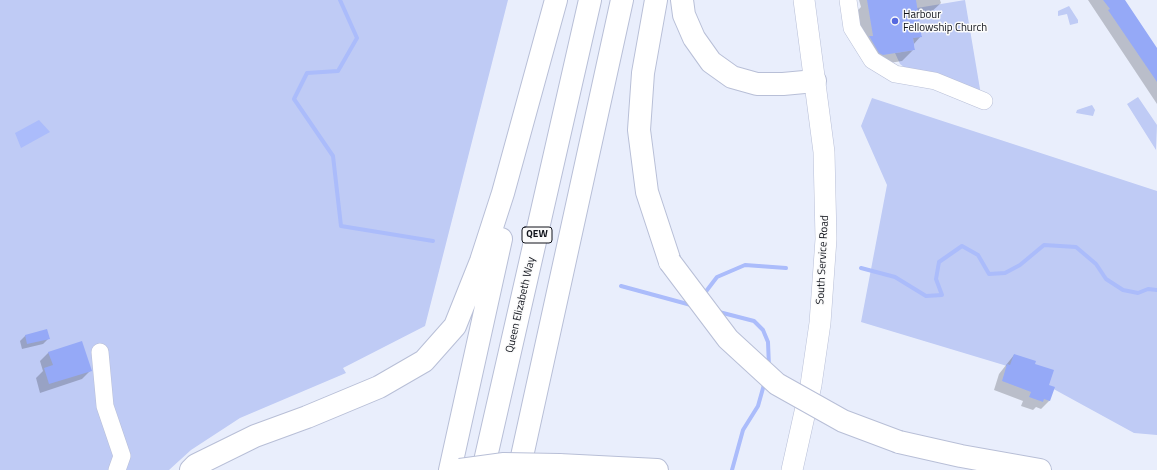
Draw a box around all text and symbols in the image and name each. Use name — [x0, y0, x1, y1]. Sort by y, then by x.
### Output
place label: Harbour Fellowship Church — [903, 8, 987, 34]
marker: Harbour Fellowship Church — [890, 16, 900, 26]
street label: South Service Road — [814, 215, 832, 305]
road number: QEW — [522, 227, 552, 243]
street label: Queen Elizabeth Way — [504, 256, 538, 354]

